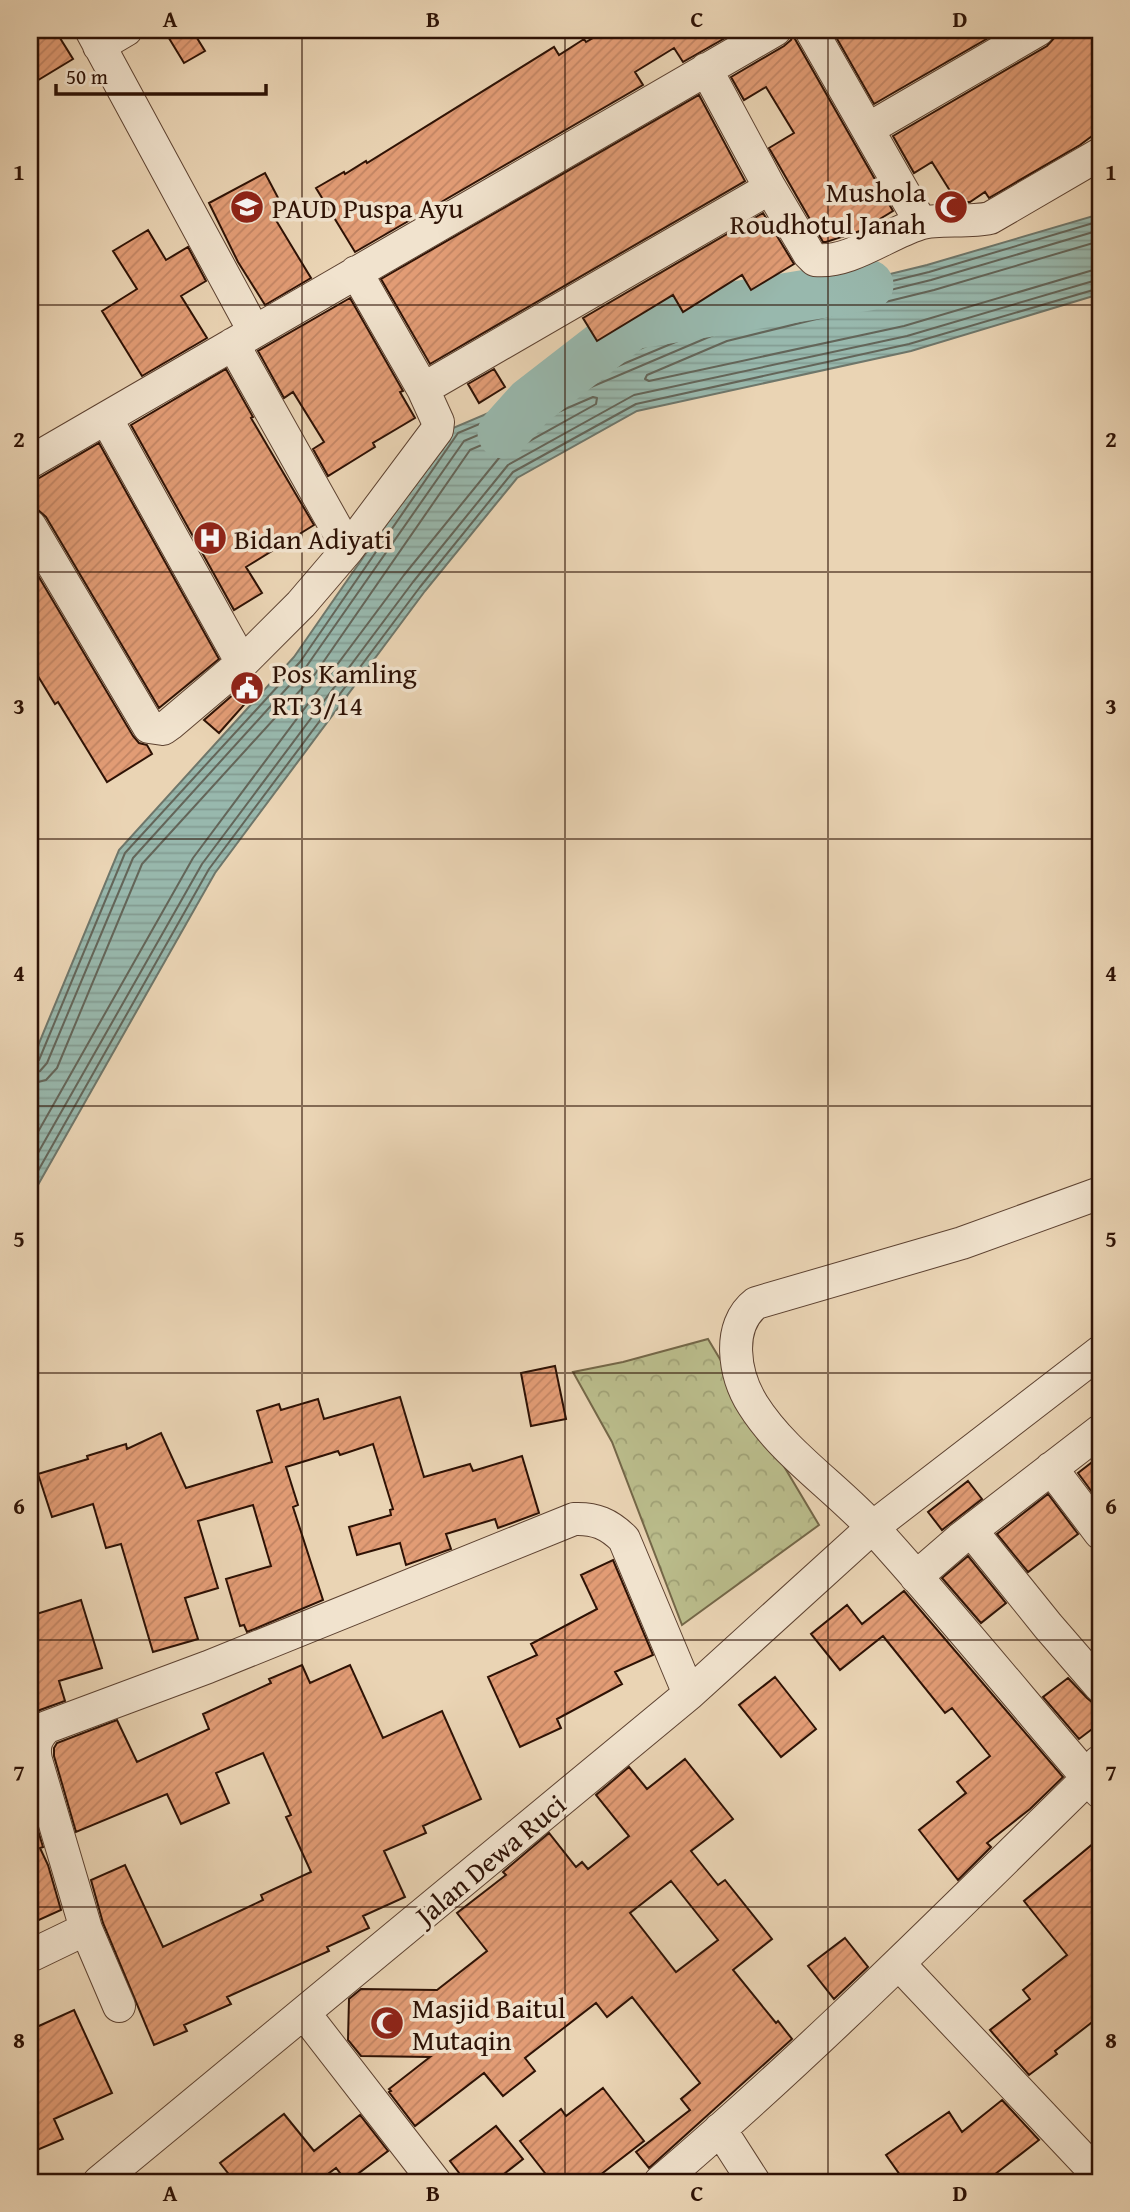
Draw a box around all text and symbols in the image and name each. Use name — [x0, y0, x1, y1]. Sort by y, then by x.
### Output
text: A — [163, 2, 178, 35]
text: B — [426, 2, 440, 35]
text: C — [690, 2, 704, 35]
text: D — [953, 2, 968, 35]
scale bar — [56, 52, 266, 96]
text: 50 m — [66, 61, 108, 92]
text: 1 — [13, 155, 25, 188]
text: 1 — [1105, 155, 1117, 188]
place label: Mushola Roudhotul Janah — [730, 171, 927, 244]
place label: PAUD Puspa Ayu — [272, 187, 463, 228]
school or university icon: PAUD Puspa Ayu — [228, 188, 266, 226]
mosque icon: Mushola Roudhotul Janah — [932, 188, 970, 226]
text: 2 — [13, 422, 25, 455]
text: 2 — [1105, 422, 1117, 455]
place label: Bidan Adiyati — [234, 518, 392, 559]
hospital icon: Bidan Adiyati — [191, 519, 229, 557]
place label: Pos Kamling RT 3/14 — [272, 652, 417, 725]
public building icon: Pos Kamling RT 3/14 — [228, 669, 266, 707]
text: 3 — [13, 689, 25, 722]
text: 3 — [1105, 689, 1117, 722]
text: 4 — [13, 956, 25, 989]
text: 4 — [1105, 956, 1117, 989]
text: 5 — [13, 1222, 25, 1255]
text: 5 — [1105, 1222, 1117, 1255]
text: 6 — [13, 1489, 25, 1522]
text: 6 — [1105, 1489, 1117, 1522]
text: 7 — [13, 1756, 25, 1789]
text: 7 — [1105, 1756, 1117, 1789]
street label: Jalan Dewa Ruci — [403, 1784, 574, 1936]
place label: Masjid Baitul Mutaqin — [412, 1987, 566, 2060]
mosque icon: Masjid Baitul Mutaqin — [368, 2004, 406, 2042]
text: 8 — [13, 2023, 25, 2056]
text: 8 — [1105, 2023, 1117, 2056]
text: A — [163, 2176, 178, 2209]
text: B — [426, 2176, 440, 2209]
text: C — [690, 2176, 704, 2209]
text: D — [953, 2176, 968, 2209]

